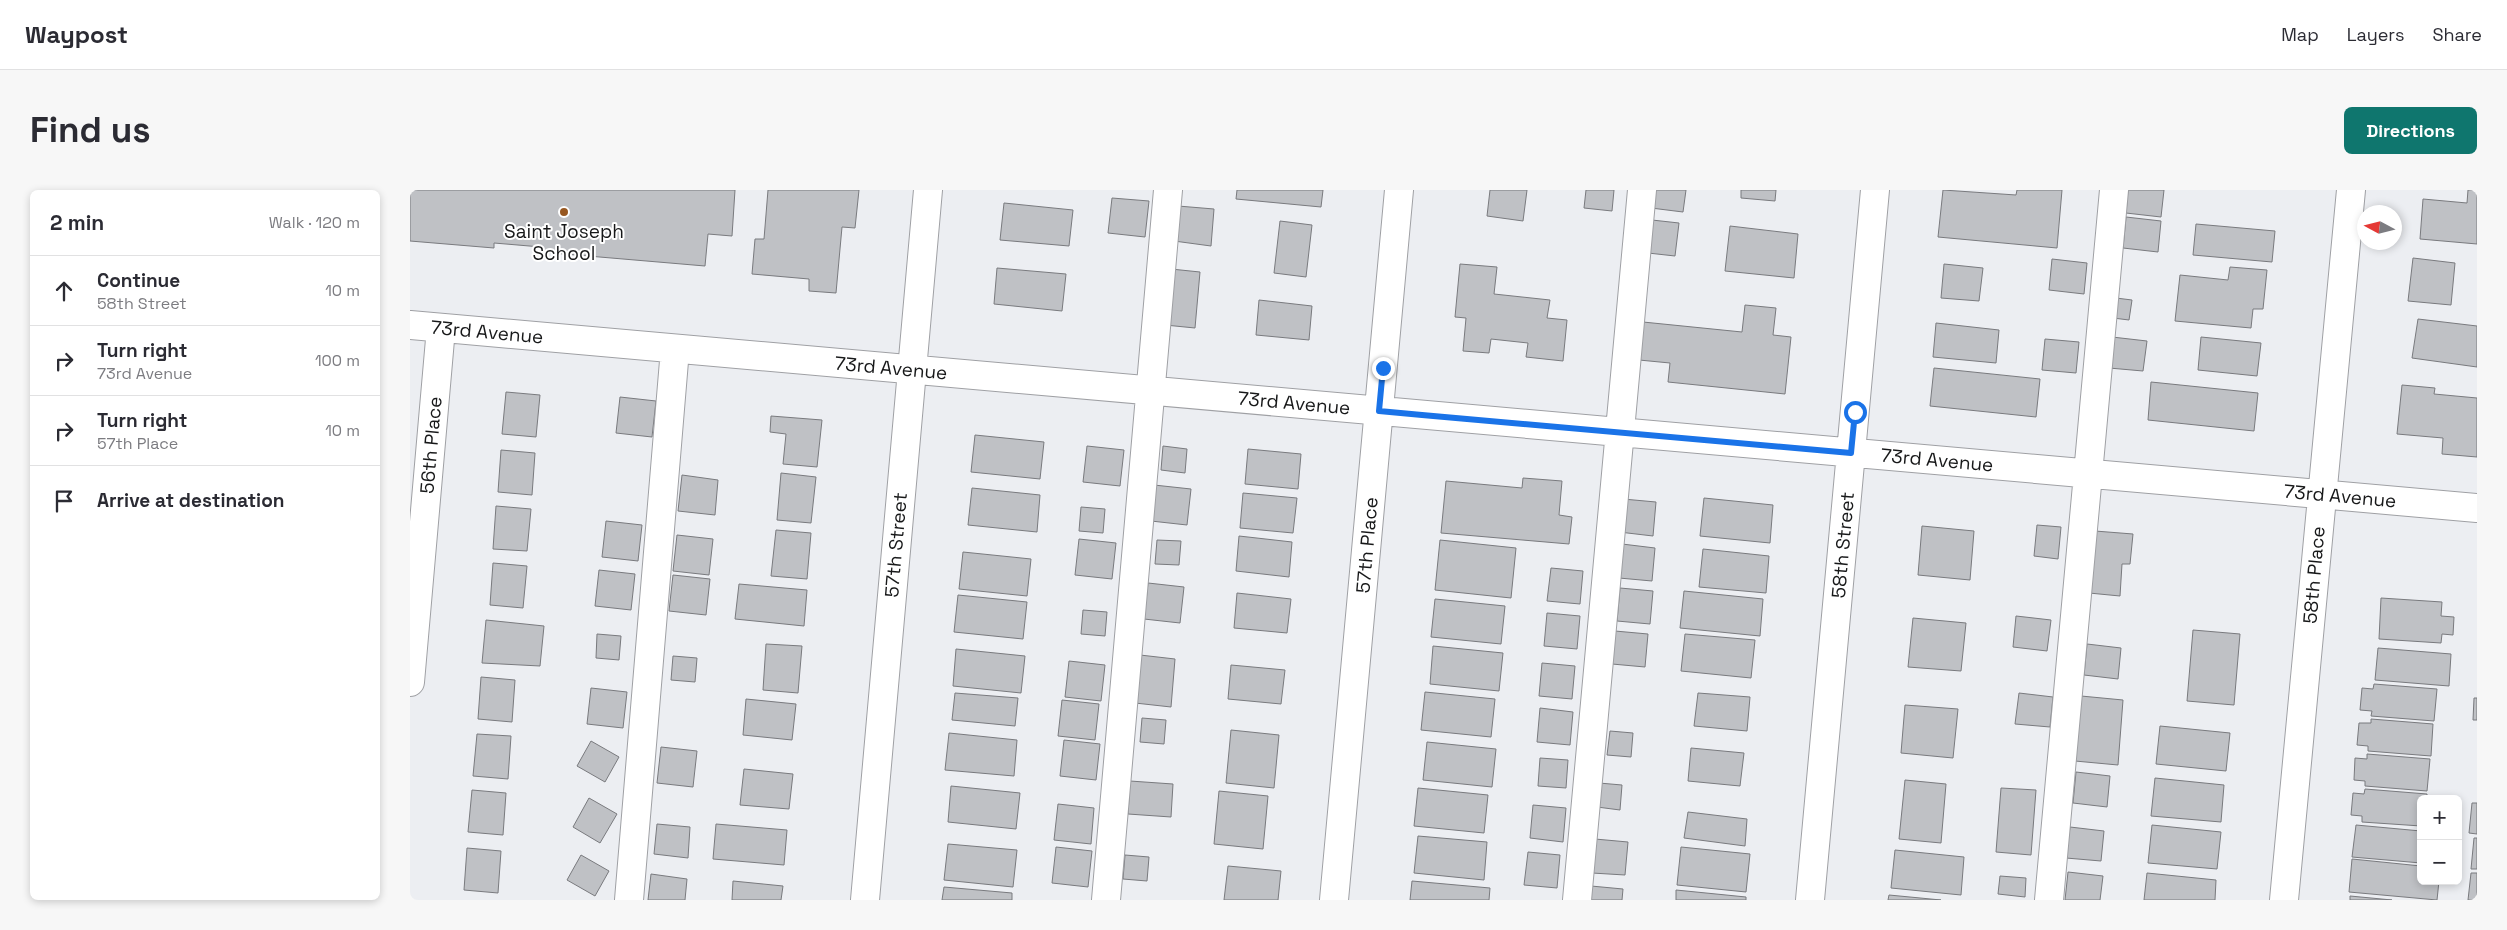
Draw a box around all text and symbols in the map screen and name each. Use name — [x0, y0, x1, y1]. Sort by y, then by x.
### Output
text: Waypost — [25, 19, 128, 50]
text: Map — [2281, 23, 2319, 46]
text: Layers — [2347, 23, 2404, 46]
text: Share — [2432, 23, 2482, 46]
button: Directions — [2344, 107, 2477, 154]
text: Find us — [30, 108, 151, 152]
north arrow — [2357, 205, 2402, 250]
marker: Saint Joseph School — [558, 206, 570, 218]
text: 2 min — [50, 209, 104, 236]
text: Walk · 120 m — [269, 212, 360, 233]
place label: Saint Joseph School — [504, 219, 624, 266]
text: Continue — [97, 268, 180, 293]
icon: ahead — [50, 277, 78, 305]
text: 10 m — [325, 280, 360, 301]
text: 58th Street — [97, 293, 187, 314]
street label: 73rd Avenue — [430, 315, 544, 349]
text: Turn right — [97, 338, 187, 363]
icon: right — [50, 347, 78, 375]
text: 100 m — [315, 350, 360, 371]
street label: 73rd Avenue — [834, 351, 948, 385]
route end — [1372, 357, 1395, 380]
text: 73rd Avenue — [97, 363, 192, 384]
street label: 73rd Avenue — [1237, 386, 1351, 420]
street label: 56th Place — [414, 395, 448, 495]
route start — [1844, 401, 1867, 424]
text: Turn right — [97, 408, 187, 433]
icon: right — [50, 417, 78, 445]
text: 10 m — [325, 420, 360, 441]
text: 57th Place — [97, 433, 178, 454]
street label: 73rd Avenue — [1880, 443, 1994, 477]
street label: 73rd Avenue — [2283, 479, 2397, 513]
icon: arrive — [50, 487, 78, 515]
text: Arrive at destination — [97, 488, 285, 513]
street label: 58th Street — [1826, 491, 1860, 599]
street label: 57th Street — [879, 492, 913, 598]
street label: 57th Place — [1350, 496, 1384, 594]
street label: 58th Place — [2297, 525, 2331, 625]
map controls — [2417, 795, 2462, 885]
button: + — [2417, 795, 2462, 840]
button: − — [2417, 840, 2462, 885]

